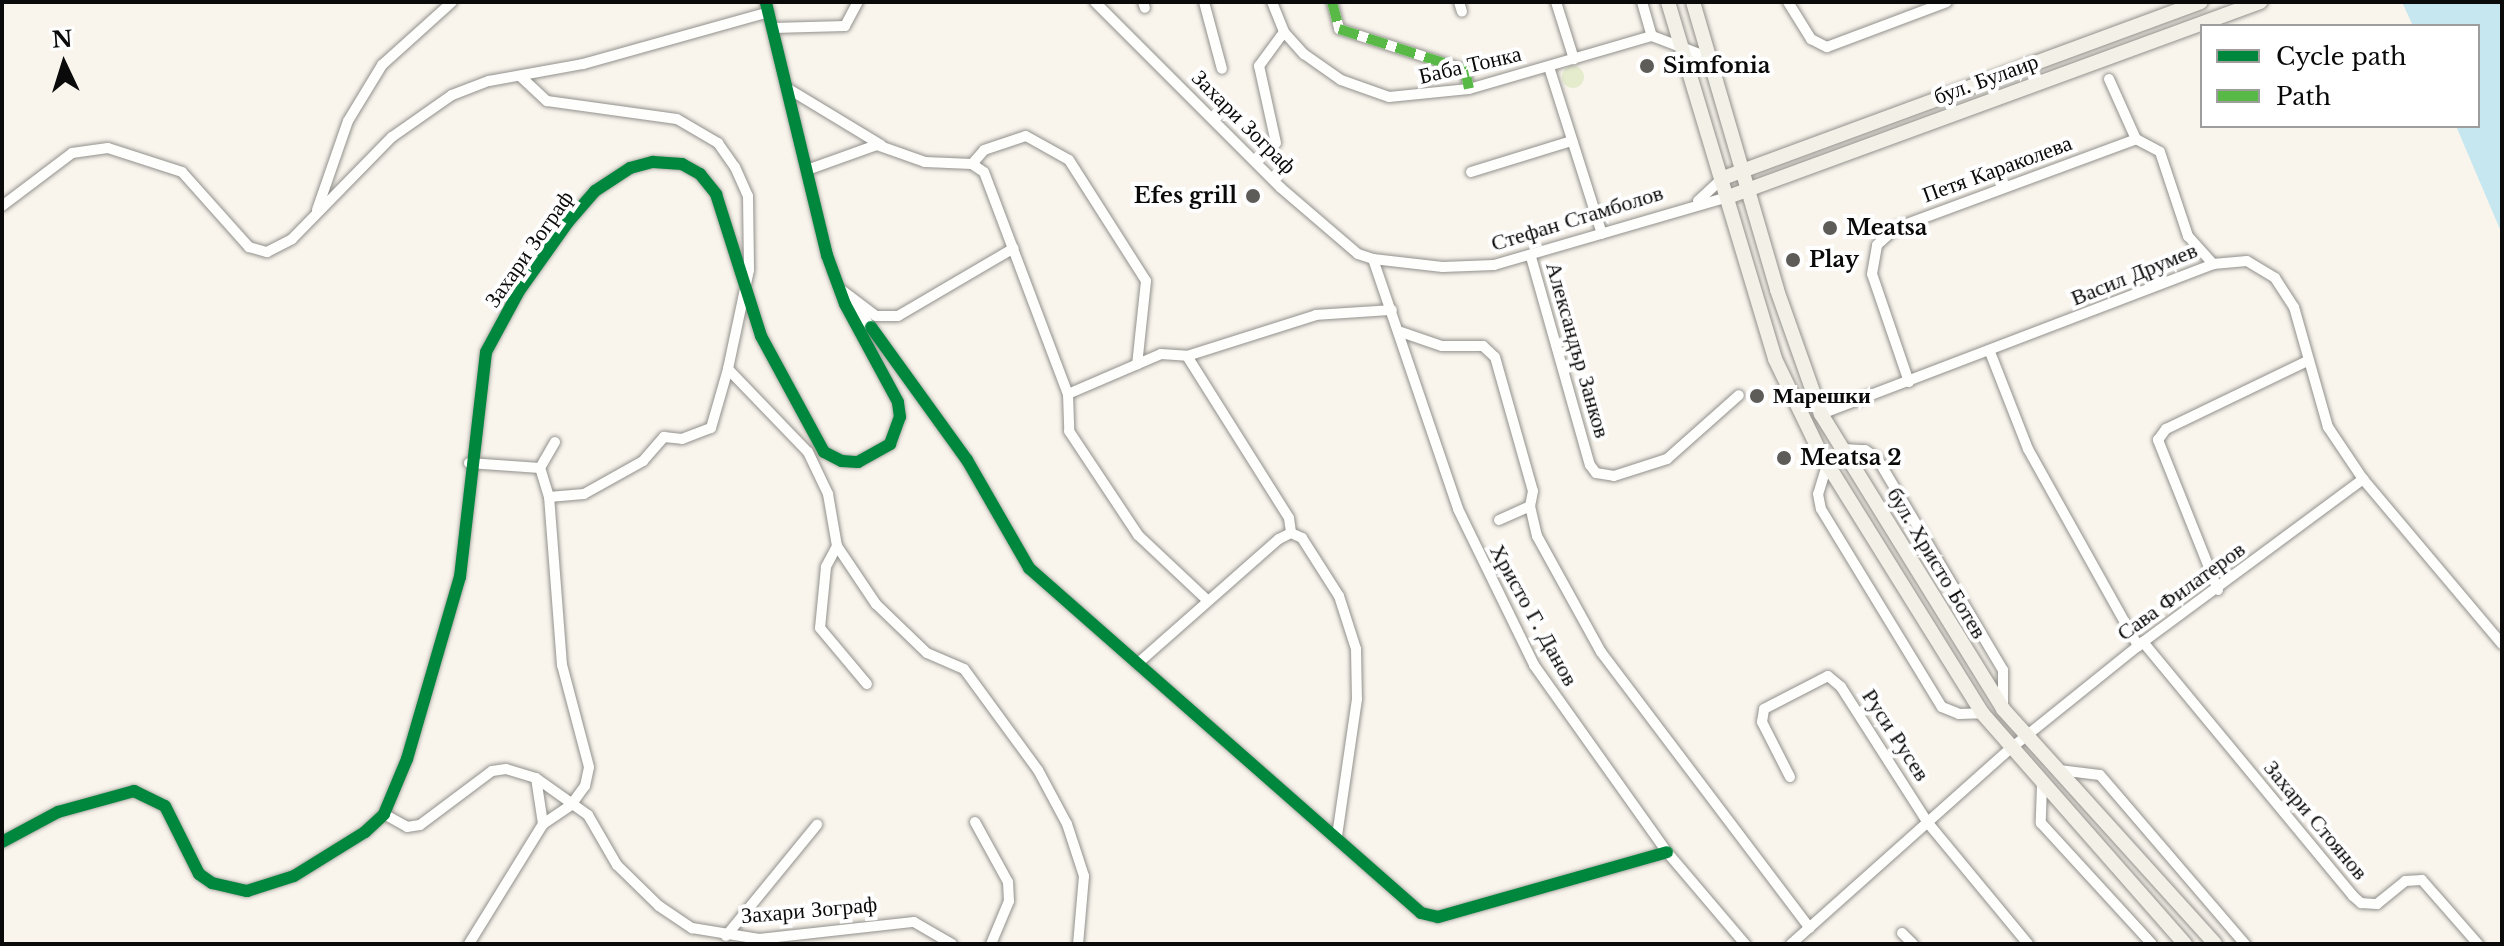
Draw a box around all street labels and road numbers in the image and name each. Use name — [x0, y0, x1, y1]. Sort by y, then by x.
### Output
street label: Баба Тонка — [1416, 40, 1524, 90]
street label: бул. Булаир — [1930, 48, 2042, 110]
street label: Захари Зограф — [1186, 64, 1302, 180]
street label: Петя Караколева — [1919, 130, 2075, 208]
street label: Стефан Стамболов — [1488, 179, 1666, 257]
street label: Захари Зограф — [479, 186, 579, 312]
street label: Васил Друмев — [2067, 237, 2201, 311]
street label: Александър Занков — [1540, 259, 1616, 441]
street label: бул. Христо Ботев — [1881, 483, 1993, 643]
street label: Сава Филатеров — [2112, 536, 2250, 646]
street label: Христо Г. Данов — [1484, 540, 1584, 690]
street label: Руси Русев — [1856, 684, 1936, 786]
street label: Захари Стоянов — [2258, 755, 2374, 885]
street label: Захари Зограф — [740, 891, 878, 929]

